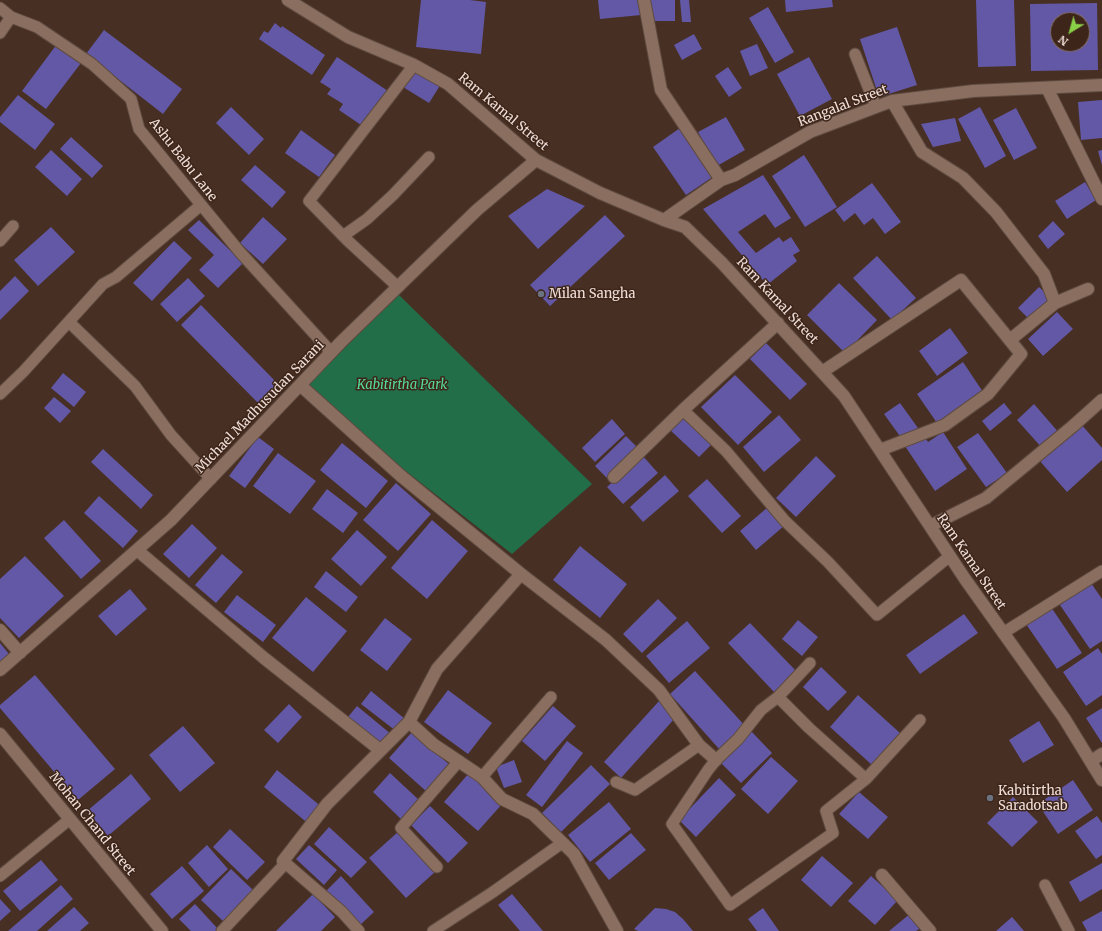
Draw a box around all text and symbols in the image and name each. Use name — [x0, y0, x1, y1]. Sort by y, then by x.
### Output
north arrow — [1050, 12, 1090, 52]
text: N — [1056, 33, 1071, 49]
street label: Ram Kamal Street — [455, 70, 551, 154]
street label: Rangalal Street — [796, 82, 890, 130]
street label: Ashu Babu Lane — [146, 115, 220, 205]
street label: Ram Kamal Street — [733, 255, 821, 347]
place label: Milan Sangha — [549, 286, 635, 302]
marker: Milan Sangha — [536, 289, 546, 299]
street label: Michael Madhusudan Sarani — [192, 337, 328, 477]
park label: Kabitirtha Park — [357, 377, 447, 393]
street label: Ram Kamal Street — [933, 511, 1009, 613]
street label: Mohan Chand Street — [46, 769, 138, 879]
place label: Kabitirtha Saradotsab — [998, 783, 1068, 814]
marker: Kabitirtha Saradotsab — [985, 793, 995, 803]

